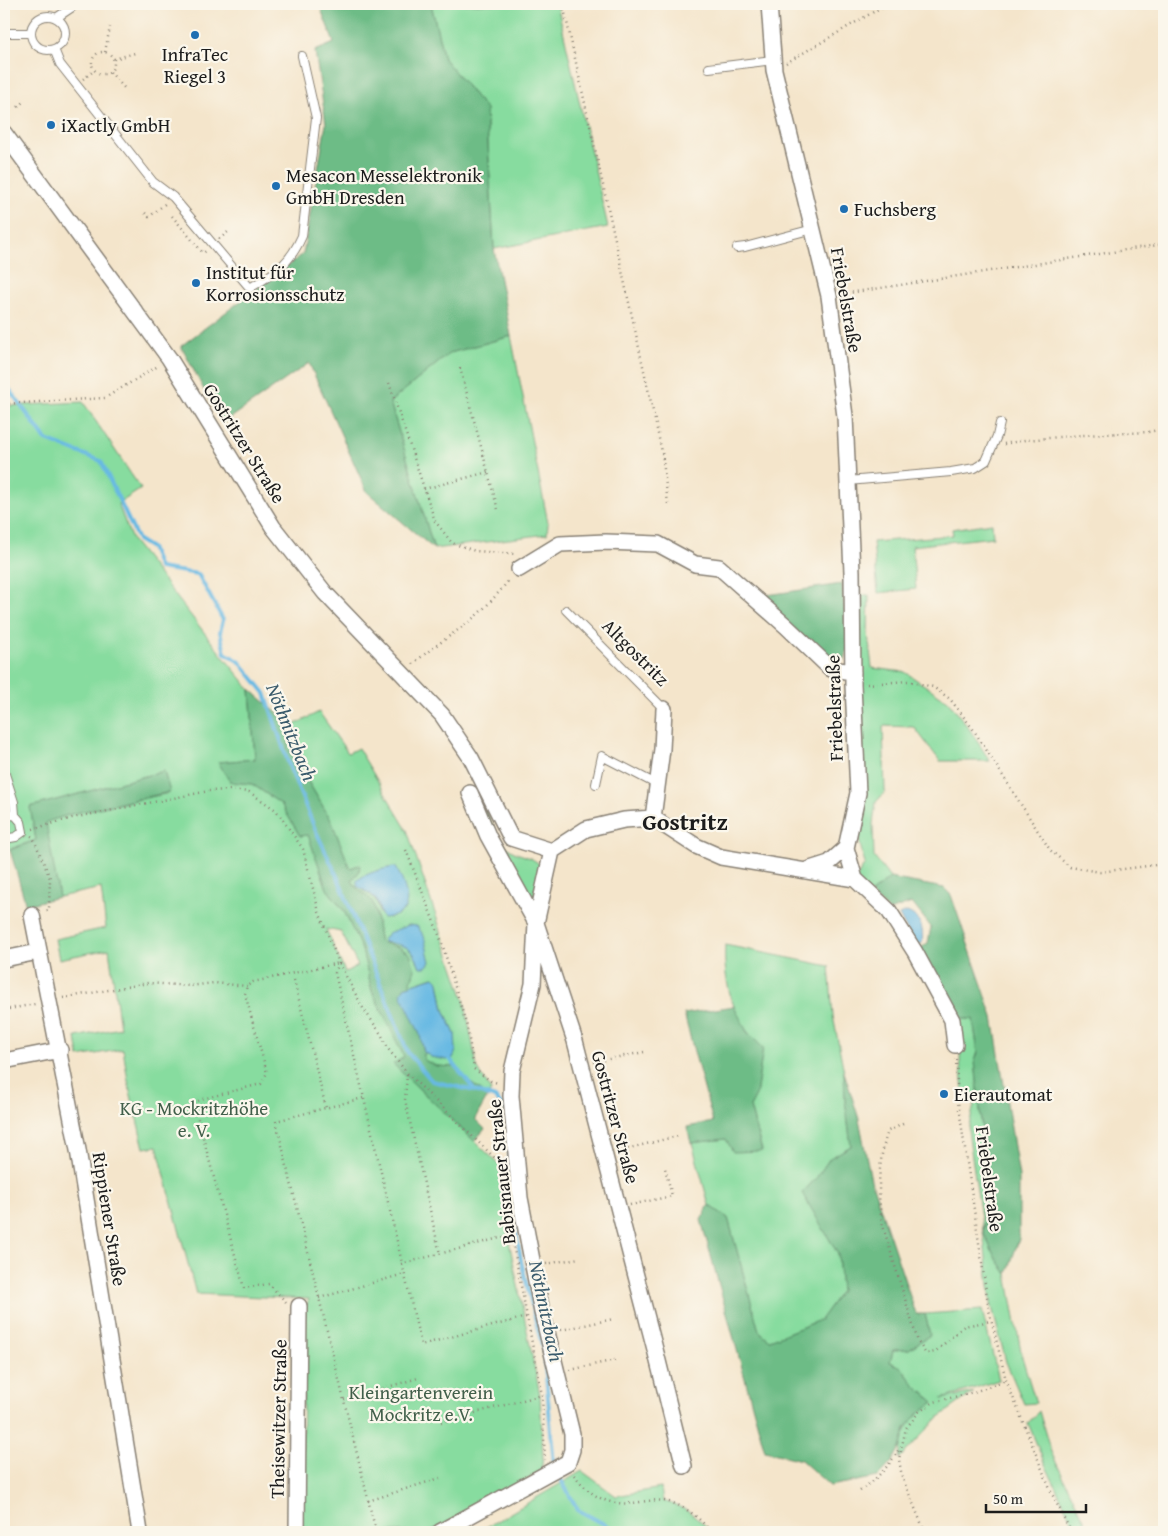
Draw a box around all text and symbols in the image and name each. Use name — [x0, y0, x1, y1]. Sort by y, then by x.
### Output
marker: InfraTec Riegel 3 — [189, 29, 201, 41]
place label: InfraTec Riegel 3 — [162, 40, 228, 90]
place label: iXactly GmbH — [61, 111, 170, 139]
marker: iXactly GmbH — [45, 119, 57, 131]
place label: Mesacon Messelektronik GmbH Dresden — [286, 161, 482, 211]
marker: Mesacon Messelektronik GmbH Dresden — [270, 180, 282, 192]
place label: Fuchsberg — [854, 195, 936, 223]
marker: Fuchsberg — [838, 203, 850, 215]
street label: Friebelstraße — [824, 245, 870, 355]
place label: Institut für Korrosionsschutz — [206, 258, 344, 308]
marker: Institut für Korrosionsschutz — [190, 277, 202, 289]
street label: Gostritzer Straße — [197, 378, 293, 509]
street label: Altgostritz — [596, 612, 676, 692]
street label: Friebelstraße — [818, 654, 850, 762]
water label: Nöthnitzbach — [259, 678, 325, 785]
district label: Gostritz — [642, 804, 728, 839]
street label: Gostritzer Straße — [585, 1047, 647, 1187]
place label: Eierautomat — [954, 1080, 1053, 1108]
marker: Eierautomat — [938, 1088, 950, 1100]
park label: KG - Mockritzhöhe e. V. — [120, 1094, 268, 1144]
street label: Babisnauer Straße — [479, 1098, 523, 1246]
street label: Friebelstraße — [969, 1124, 1011, 1234]
street label: Rippiener Straße — [86, 1150, 134, 1288]
water label: Nöthnitzbach — [522, 1257, 572, 1364]
street label: Theisewitzer Straße — [263, 1339, 293, 1499]
park label: Kleingartenverein Mockritz e.V. — [349, 1378, 494, 1428]
scale bar — [986, 1481, 1086, 1513]
text: 50 m — [993, 1488, 1024, 1509]

